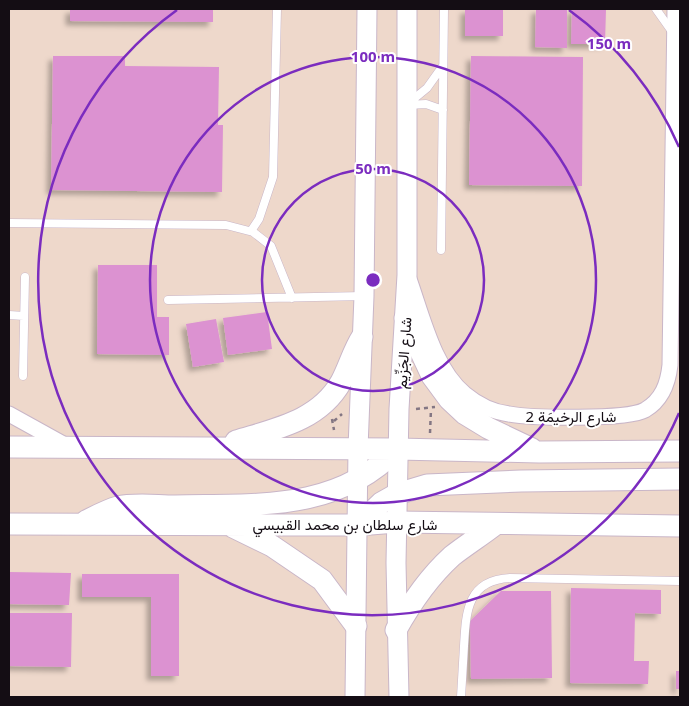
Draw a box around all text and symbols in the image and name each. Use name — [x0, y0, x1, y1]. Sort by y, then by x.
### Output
text: 150 m — [587, 33, 631, 53]
text: 100 m — [351, 46, 395, 66]
text: 50 m — [355, 158, 391, 178]
centre of rings — [364, 271, 382, 289]
street label: شارع الجَزِّيم — [391, 316, 417, 390]
street label: شارع الرخيمَة 2 — [526, 406, 617, 428]
street label: شارع سلطان بن محمد القبيسي — [253, 514, 438, 538]

